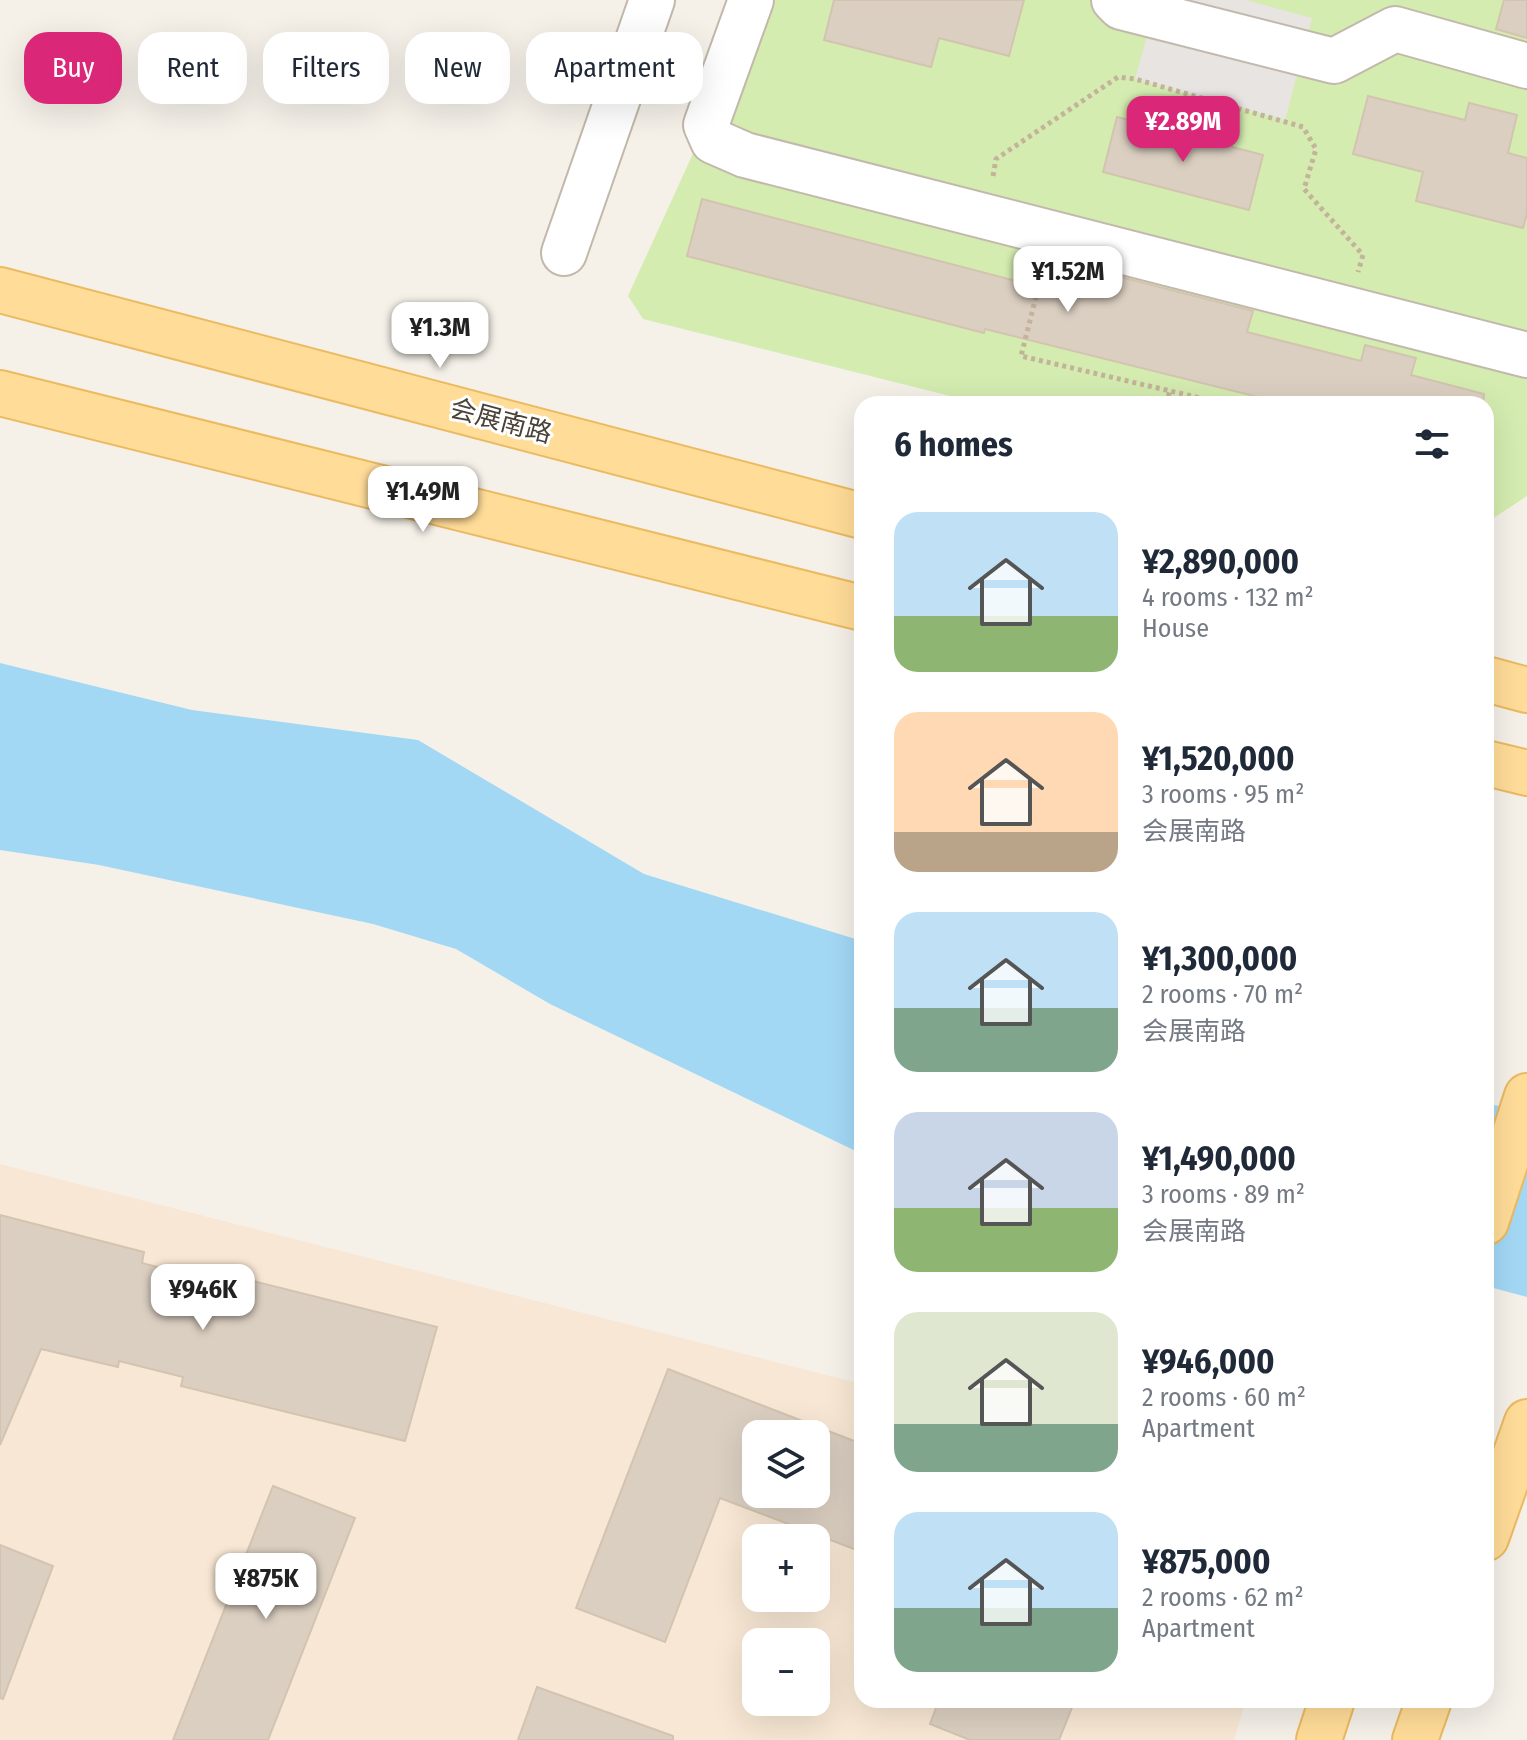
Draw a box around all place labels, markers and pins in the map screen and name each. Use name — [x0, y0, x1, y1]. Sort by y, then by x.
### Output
pin: ¥2.89M — [1118, 96, 1248, 164]
pin: ¥1.52M — [1003, 246, 1133, 314]
pin: ¥1.3M — [384, 302, 496, 370]
pin: ¥1.49M — [358, 466, 488, 534]
pin: ¥946K — [147, 1264, 259, 1332]
pin: ¥875K — [210, 1553, 322, 1621]

